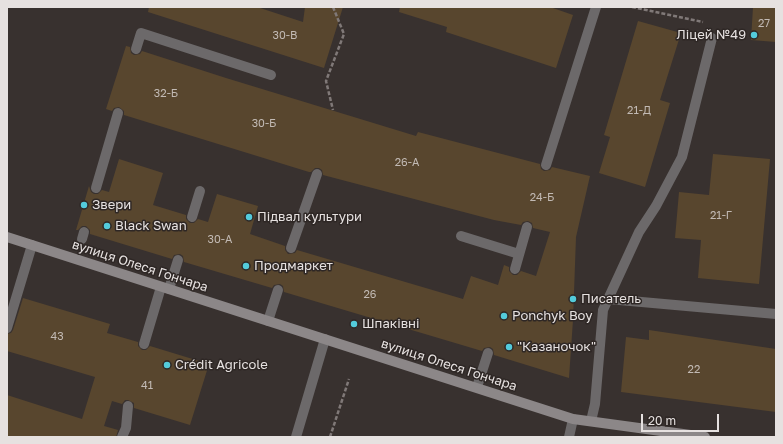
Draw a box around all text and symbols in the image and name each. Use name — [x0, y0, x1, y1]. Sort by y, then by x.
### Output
house number: 27 — [758, 17, 770, 31]
place label: Ліцей №49 — [676, 27, 746, 43]
house number: 30-В — [273, 29, 297, 43]
marker: Ліцей №49 — [749, 30, 759, 40]
house number: 32-Б — [154, 87, 178, 101]
house number: 21-Д — [627, 104, 651, 118]
house number: 30-Б — [252, 117, 276, 131]
house number: 26-А — [395, 156, 419, 170]
house number: 24-Б — [530, 191, 554, 205]
place label: Звери — [92, 197, 131, 213]
marker: Звери — [79, 200, 89, 210]
place label: Підвал культури — [257, 209, 362, 225]
house number: 21-Г — [710, 209, 732, 223]
marker: Підвал культури — [244, 212, 254, 222]
place label: Black Swan — [115, 218, 187, 234]
marker: Black Swan — [102, 221, 112, 231]
house number: 30-А — [208, 233, 232, 247]
street label: вулиця Олеся Гончара — [70, 237, 210, 295]
place label: Продмаркет — [254, 258, 333, 274]
marker: Продмаркет — [241, 261, 251, 271]
house number: 26 — [363, 288, 377, 302]
place label: Писатель — [581, 291, 641, 307]
marker: Писатель — [568, 294, 578, 304]
place label: Ponchyk Boy — [512, 308, 592, 324]
marker: Ponchyk Boy — [499, 311, 509, 321]
place label: Шпаківні — [362, 316, 419, 332]
marker: Шпаківні — [349, 319, 359, 329]
house number: 43 — [50, 330, 64, 344]
street label: вулиця Олеся Гончара — [379, 336, 519, 394]
place label: "Казаночок" — [517, 339, 596, 355]
marker: "Казаночок" — [504, 342, 514, 352]
place label: Crédit Agricole — [175, 357, 268, 373]
marker: Crédit Agricole — [162, 360, 172, 370]
house number: 22 — [688, 363, 700, 377]
house number: 41 — [141, 379, 153, 393]
scale bar — [643, 406, 721, 432]
text: 20 m — [648, 413, 676, 428]

